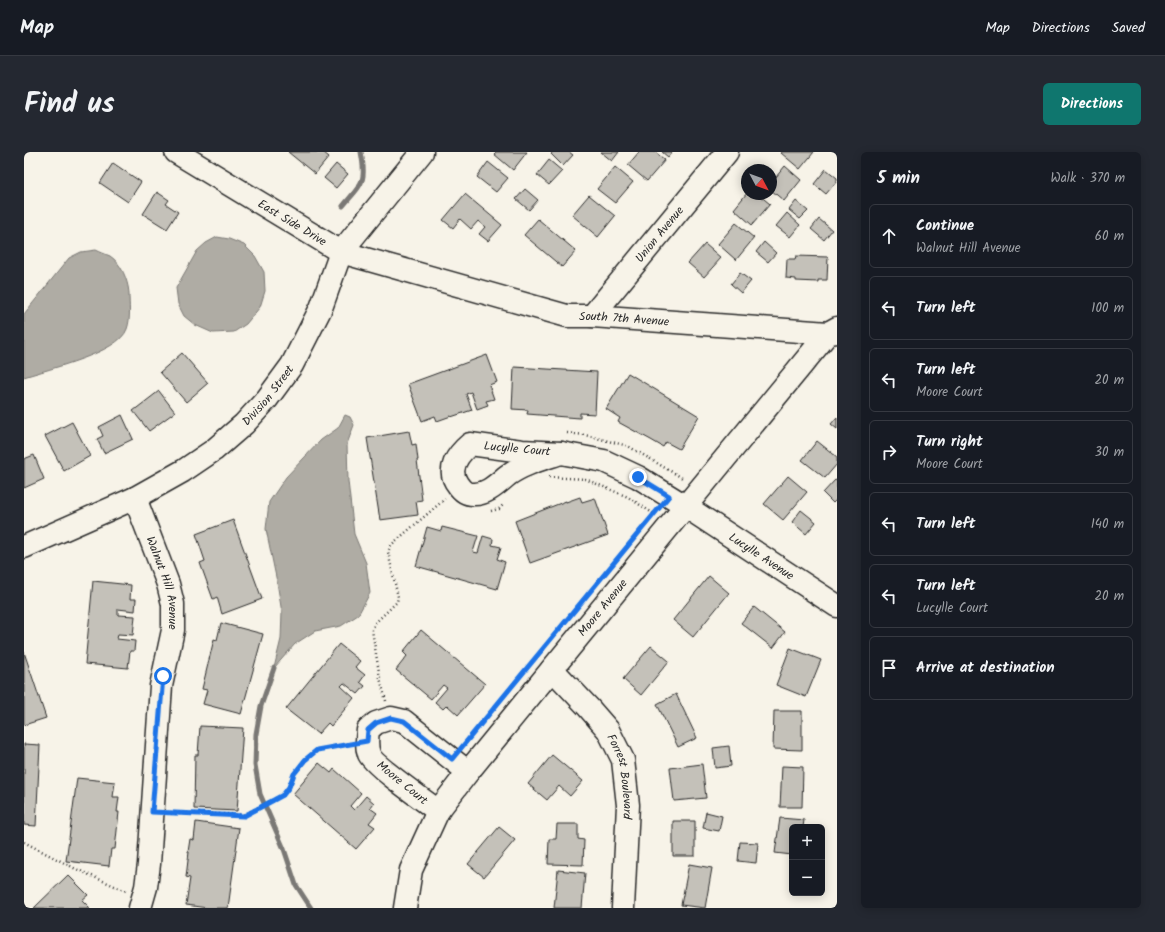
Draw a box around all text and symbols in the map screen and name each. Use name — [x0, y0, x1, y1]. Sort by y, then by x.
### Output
text: Map — [20, 13, 54, 43]
text: Map — [985, 17, 1010, 39]
text: Directions — [1032, 17, 1090, 39]
text: Saved — [1112, 17, 1145, 39]
text: Find us — [24, 82, 115, 127]
button: Directions — [1043, 83, 1141, 125]
north arrow — [741, 164, 777, 200]
text: 5 min — [877, 165, 920, 192]
text: Walk · 370 m — [1050, 168, 1125, 189]
street label: East Side Drive — [254, 194, 331, 251]
street label: Union Avenue — [630, 201, 689, 267]
text: Continue — [916, 214, 974, 238]
icon: ahead — [878, 225, 900, 247]
text: 60 m — [1095, 226, 1124, 247]
text: Walnut Hill Avenue — [916, 238, 1021, 259]
text: Turn left — [916, 296, 976, 320]
icon: left — [878, 297, 900, 319]
text: 100 m — [1091, 298, 1124, 319]
street label: South 7th Avenue — [579, 306, 670, 331]
text: Turn left — [916, 358, 976, 382]
street label: Division Street — [237, 361, 299, 430]
icon: left — [878, 369, 900, 391]
text: 20 m — [1094, 370, 1124, 391]
text: Moore Court — [916, 382, 983, 403]
text: Turn right — [916, 430, 983, 454]
street label: Lucylle Court — [483, 437, 551, 461]
icon: right — [878, 441, 900, 463]
text: 30 m — [1095, 442, 1124, 463]
text: Moore Court — [916, 454, 983, 475]
route end — [629, 468, 647, 486]
text: Turn left — [916, 512, 976, 536]
icon: left — [878, 513, 900, 535]
text: 140 m — [1091, 514, 1124, 535]
street label: Lucylle Avenue — [725, 528, 798, 585]
street label: Walnut Hill Avenue — [141, 534, 183, 630]
street label: Moore Avenue — [573, 574, 632, 641]
text: Turn left — [916, 574, 976, 598]
icon: left — [878, 585, 900, 607]
text: 20 m — [1094, 586, 1124, 607]
text: Lucylle Court — [916, 598, 988, 619]
text: Arrive at destination — [916, 656, 1055, 680]
icon: arrive — [878, 657, 900, 679]
route start — [154, 667, 172, 685]
street label: Forrest Boulevard — [602, 731, 638, 821]
street label: Moore Court — [372, 756, 432, 810]
map controls — [789, 824, 825, 896]
button: + — [789, 824, 825, 860]
button: − — [789, 860, 825, 896]

